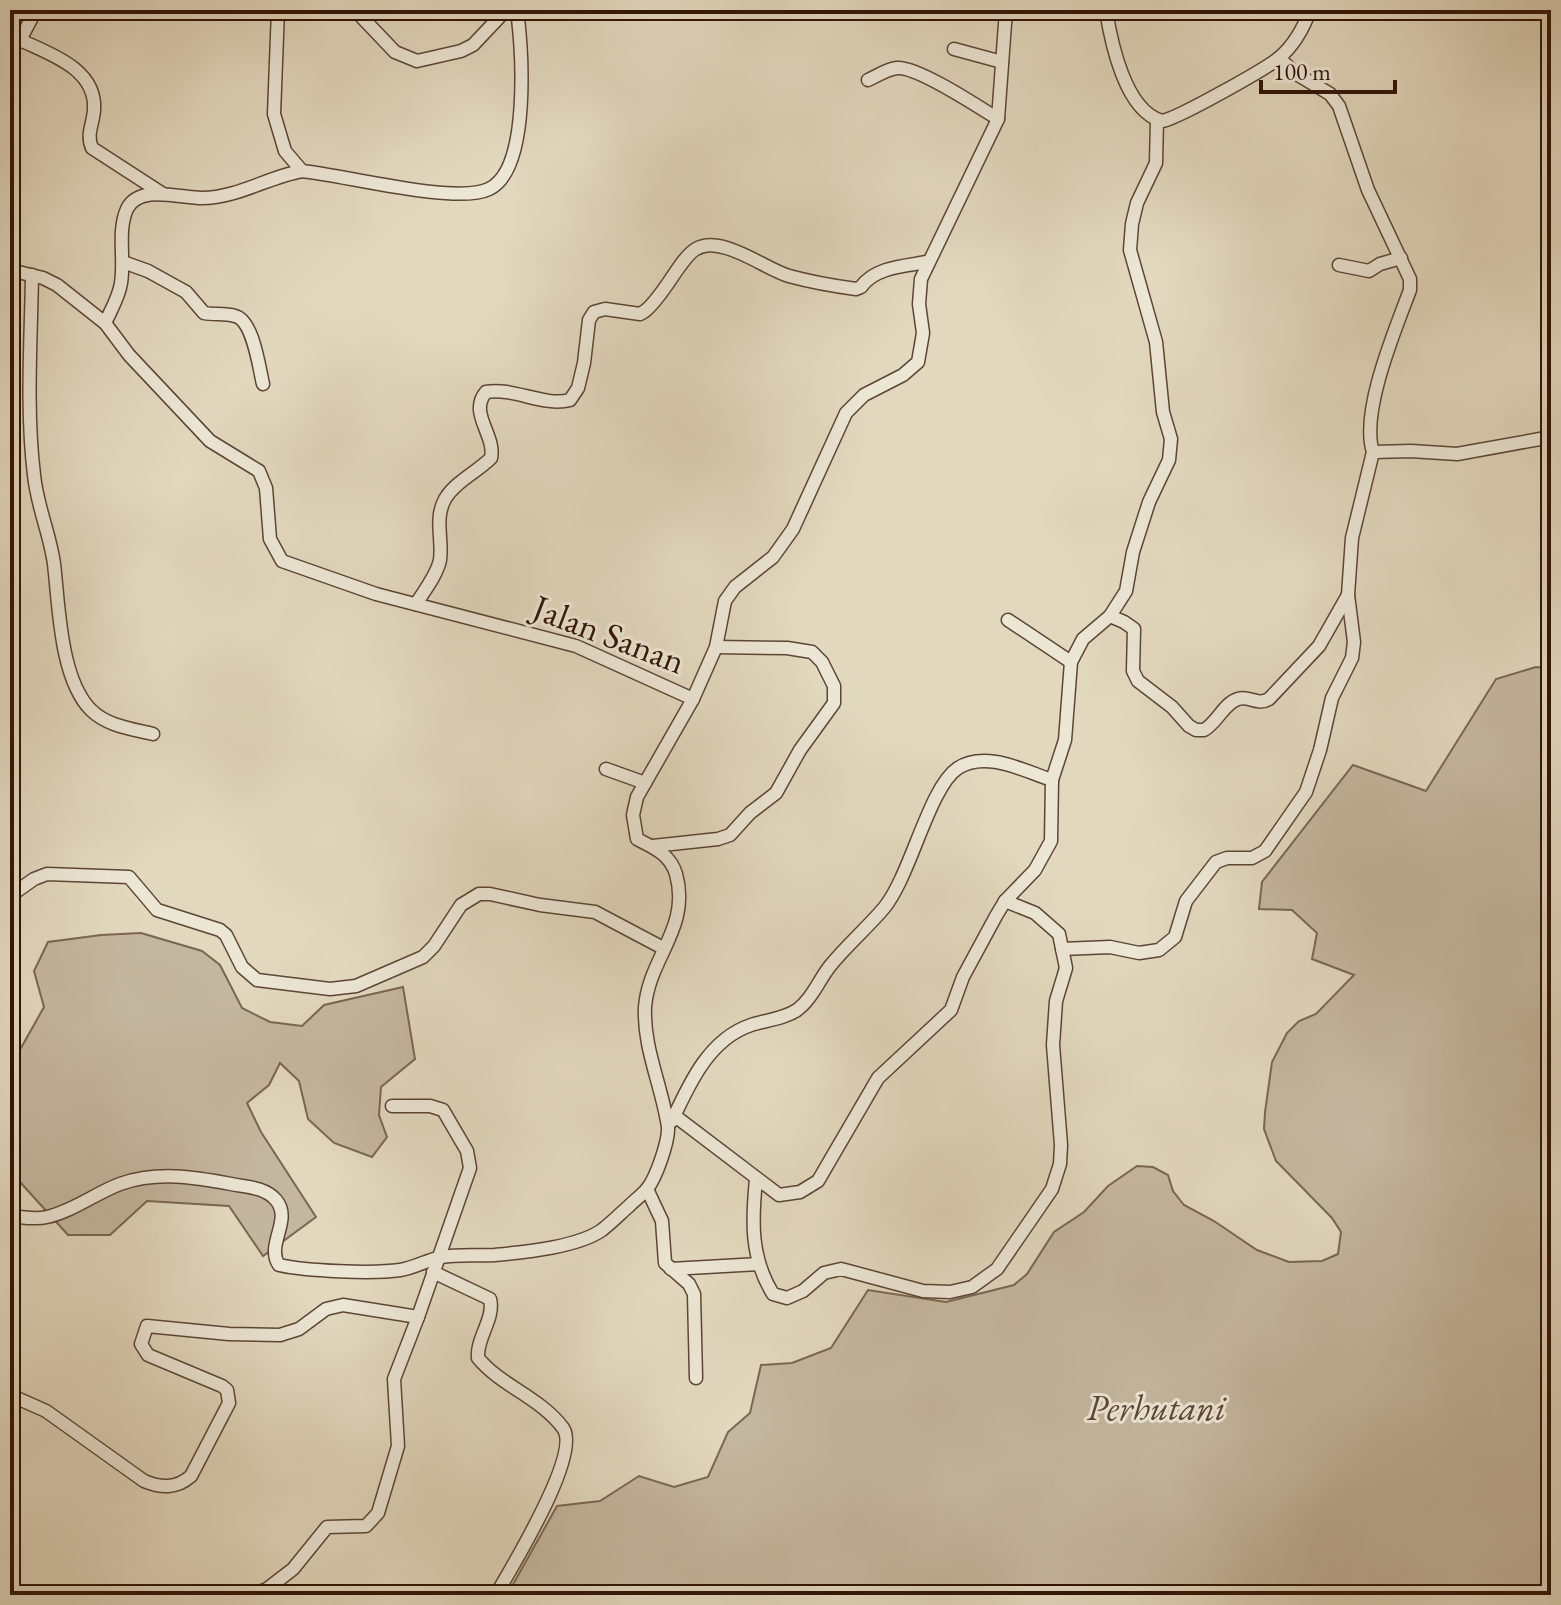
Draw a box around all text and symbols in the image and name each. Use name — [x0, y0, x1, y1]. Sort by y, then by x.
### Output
scale bar — [1261, 44, 1395, 94]
text: 100 m — [1273, 56, 1331, 87]
street label: Jalan Sanan — [523, 582, 692, 684]
park label: Perhutani — [1086, 1384, 1227, 1431]

